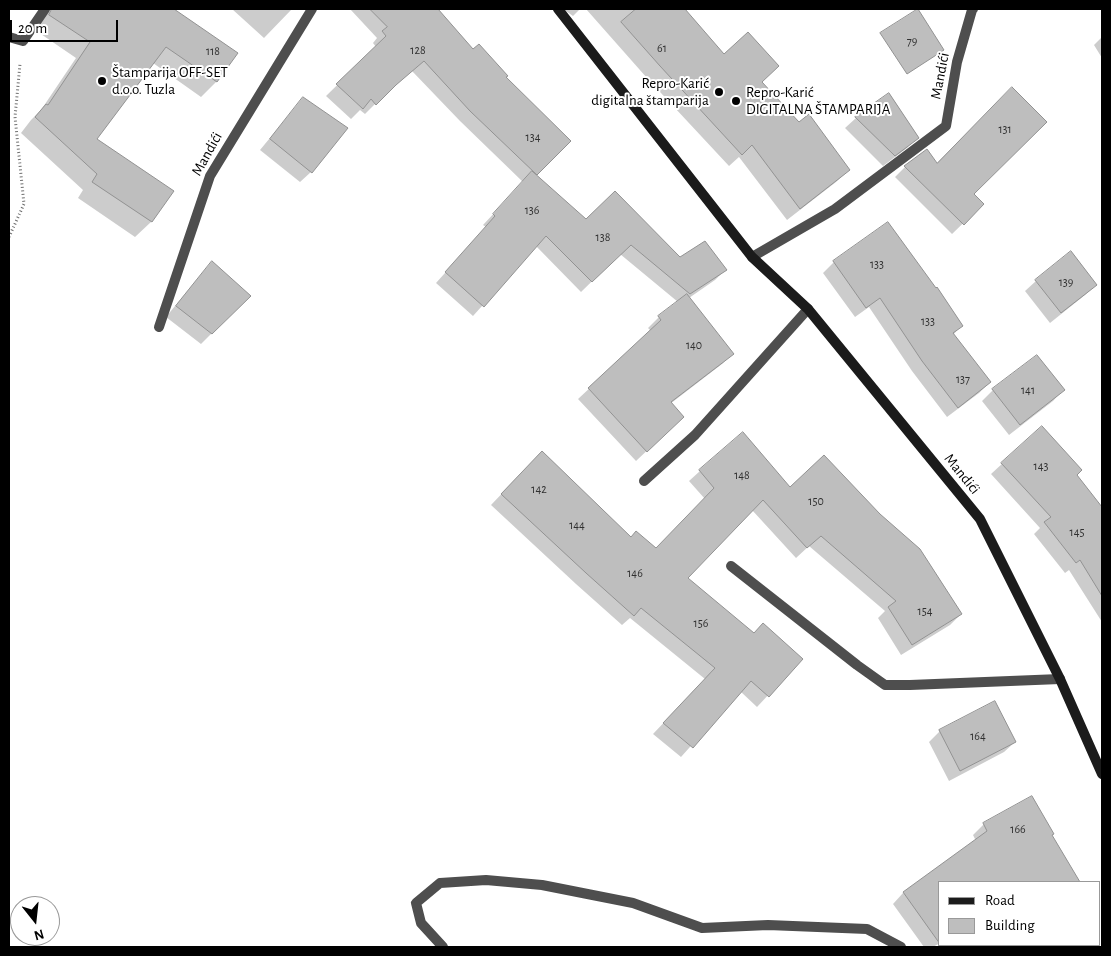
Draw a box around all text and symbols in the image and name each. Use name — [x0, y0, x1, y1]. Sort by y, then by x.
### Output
scale bar — [12, 10, 120, 42]
text: 20 m — [18, 21, 47, 36]
house number: 79 — [907, 34, 917, 48]
house number: 61 — [657, 41, 667, 55]
house number: 128 — [410, 43, 426, 57]
house number: 118 — [206, 44, 220, 58]
street label: Mandići — [927, 51, 953, 101]
place label: Štamparija OFF-SET d.o.o. Tuzla — [112, 63, 228, 98]
place label: Repro-Karić digitalna štamparija — [591, 74, 709, 109]
marker: Štamparija OFF-SET d.o.o. Tuzla — [96, 75, 108, 87]
place label: Repro-Karić DIGITALNA ŠTAMPARIJA — [746, 83, 890, 118]
marker: Repro-Karić digitalna štamparija — [713, 86, 725, 98]
marker: Repro-Karić DIGITALNA ŠTAMPARIJA — [730, 95, 742, 107]
house number: 131 — [998, 122, 1012, 136]
street label: Mandići — [188, 129, 226, 179]
house number: 134 — [526, 130, 540, 144]
house number: 136 — [525, 203, 539, 217]
house number: 138 — [596, 230, 610, 244]
house number: 133 — [870, 257, 884, 271]
house number: 139 — [1059, 275, 1073, 289]
house number: 133 — [921, 314, 935, 328]
house number: 140 — [686, 338, 702, 352]
house number: 137 — [956, 372, 970, 386]
house number: 141 — [1021, 383, 1035, 397]
street label: Mandići — [940, 450, 984, 498]
house number: 143 — [1034, 459, 1048, 473]
house number: 148 — [734, 468, 750, 482]
house number: 142 — [531, 482, 547, 496]
house number: 150 — [808, 494, 824, 508]
house number: 144 — [569, 518, 585, 532]
house number: 145 — [1070, 525, 1084, 539]
house number: 146 — [627, 566, 643, 580]
house number: 154 — [918, 604, 932, 618]
house number: 156 — [694, 616, 708, 630]
house number: 164 — [970, 729, 986, 743]
house number: 166 — [1010, 822, 1026, 836]
legend — [938, 881, 1101, 946]
text: Road — [985, 893, 1015, 908]
north arrow — [10, 896, 60, 946]
text: Building — [985, 918, 1035, 933]
text: N — [32, 926, 45, 943]

